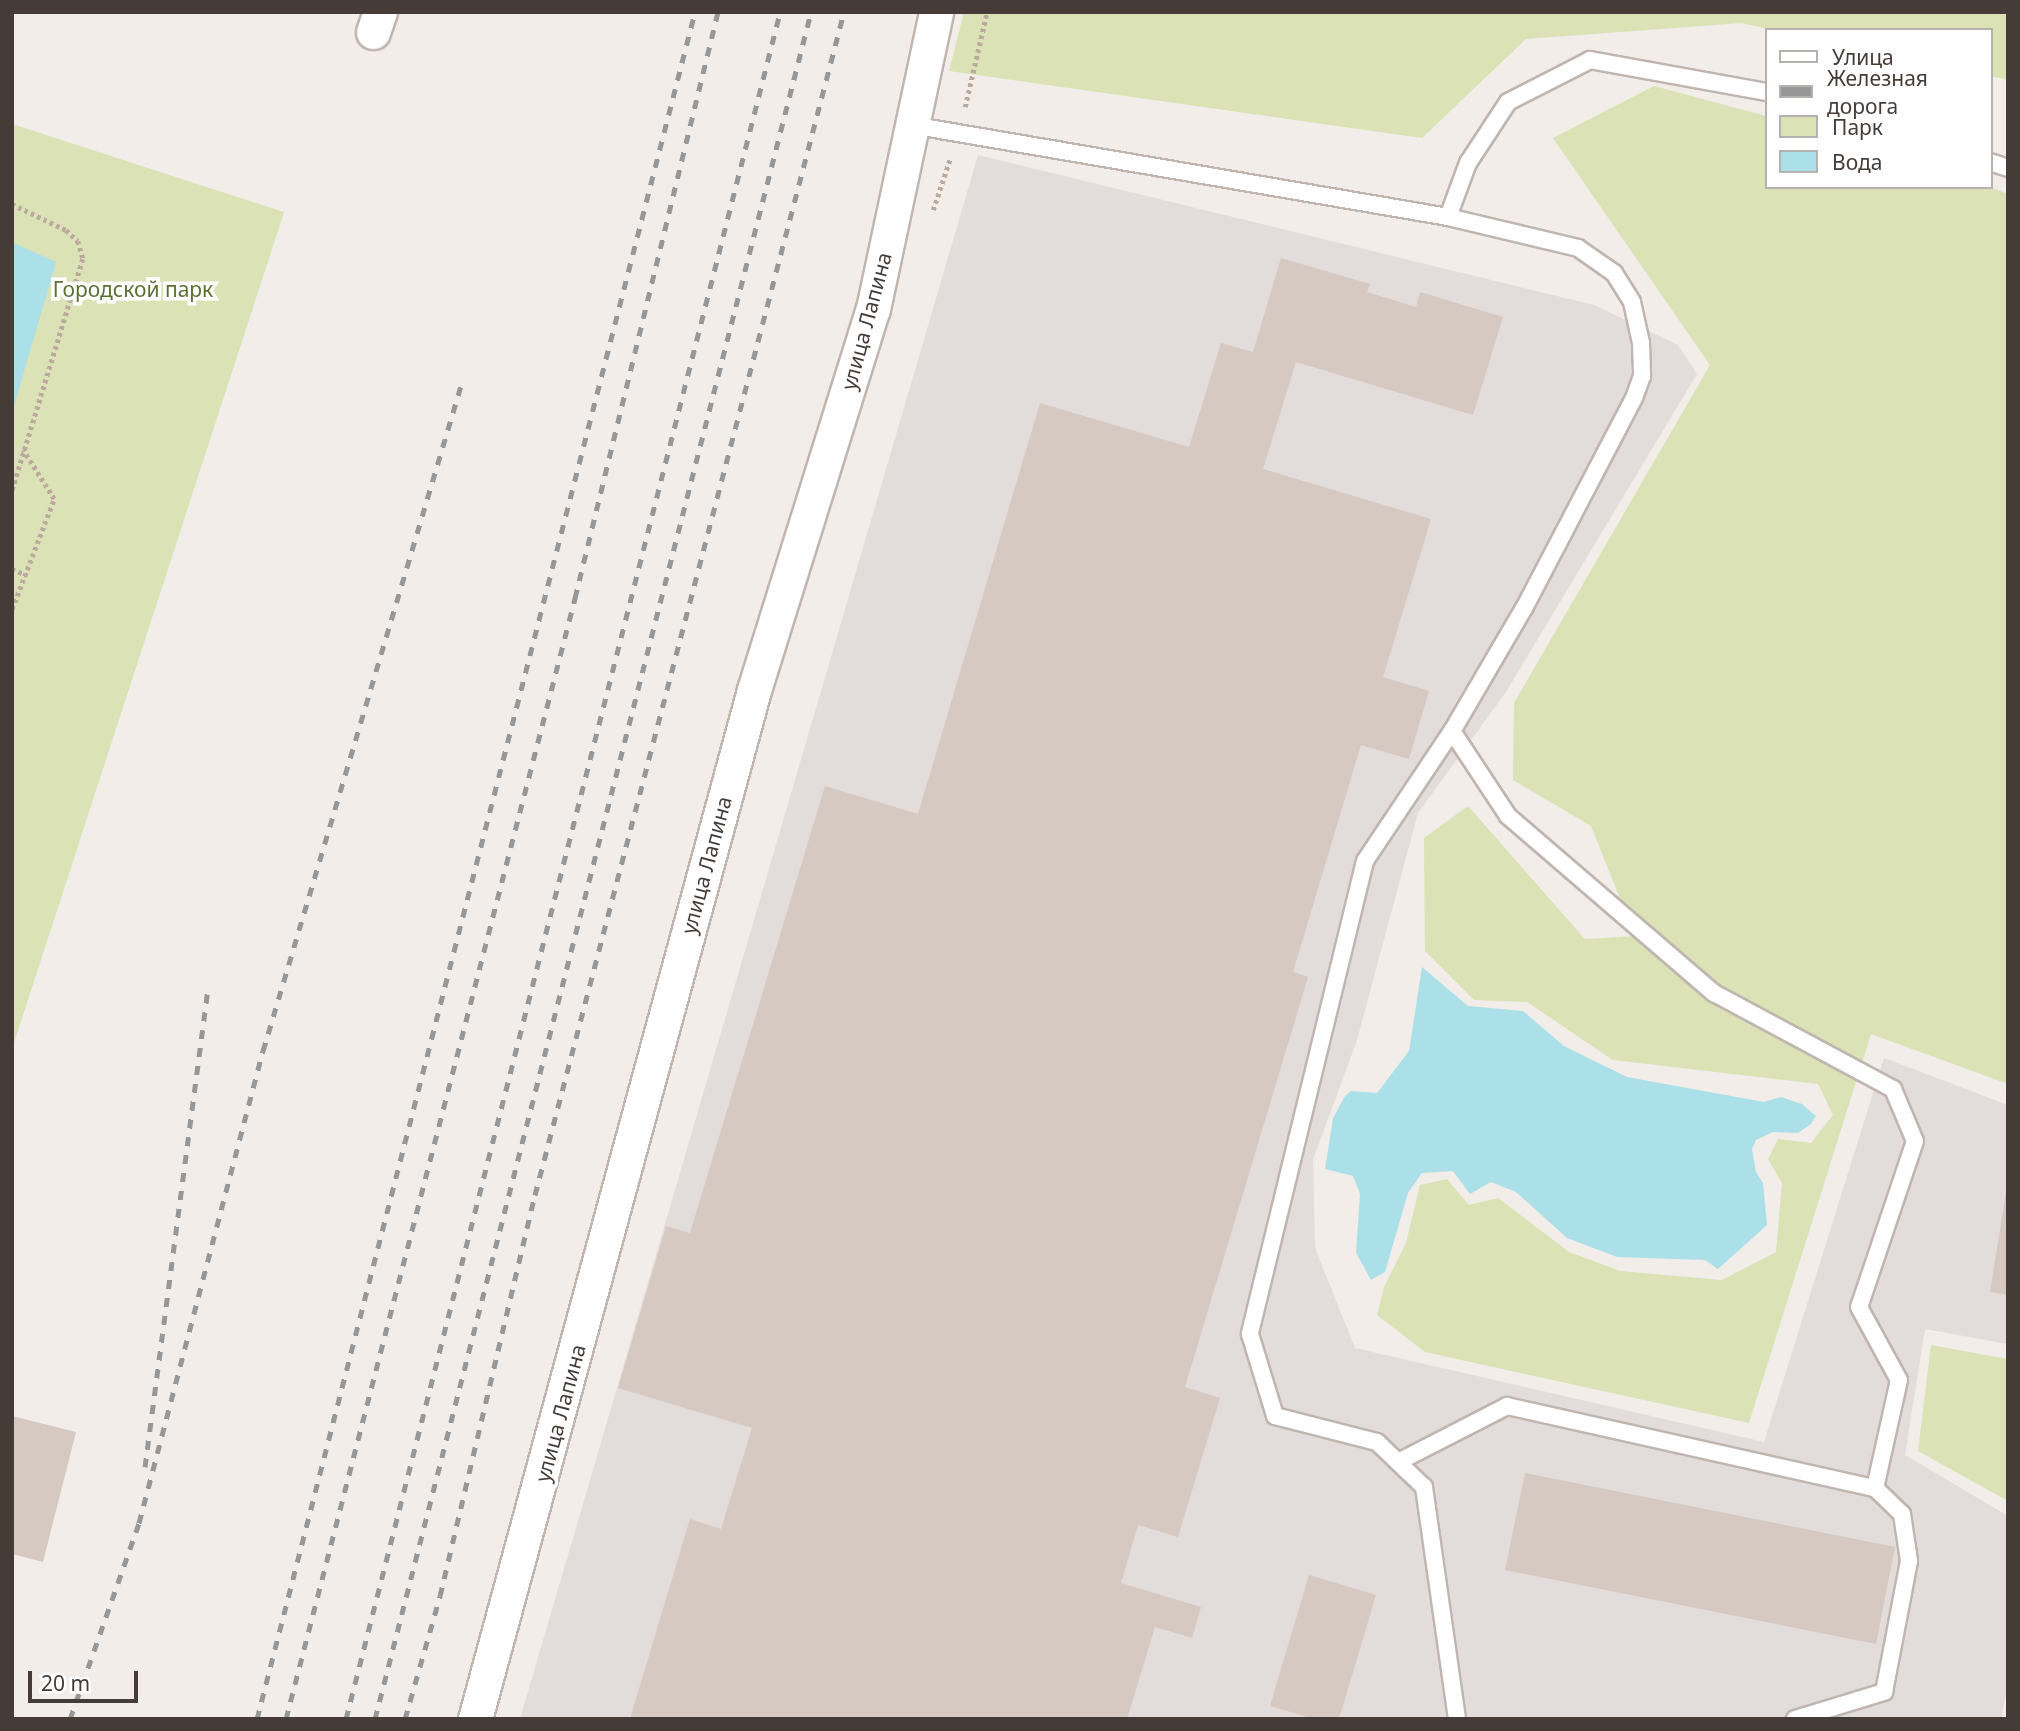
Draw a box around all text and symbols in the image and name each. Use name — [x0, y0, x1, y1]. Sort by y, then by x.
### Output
legend — [1764, 28, 1992, 189]
text: Улица — [1832, 43, 1894, 71]
text: Железная дорога — [1827, 64, 1928, 120]
text: Парк — [1832, 113, 1883, 141]
text: Вода — [1832, 148, 1882, 176]
street label: улица Лапина — [835, 249, 897, 393]
park label: Городской парк — [53, 276, 213, 302]
street label: улица Лапина — [675, 793, 737, 937]
street label: улица Лапина — [529, 1341, 591, 1485]
scale bar — [32, 1658, 142, 1702]
text: 20 m — [41, 1669, 90, 1697]

